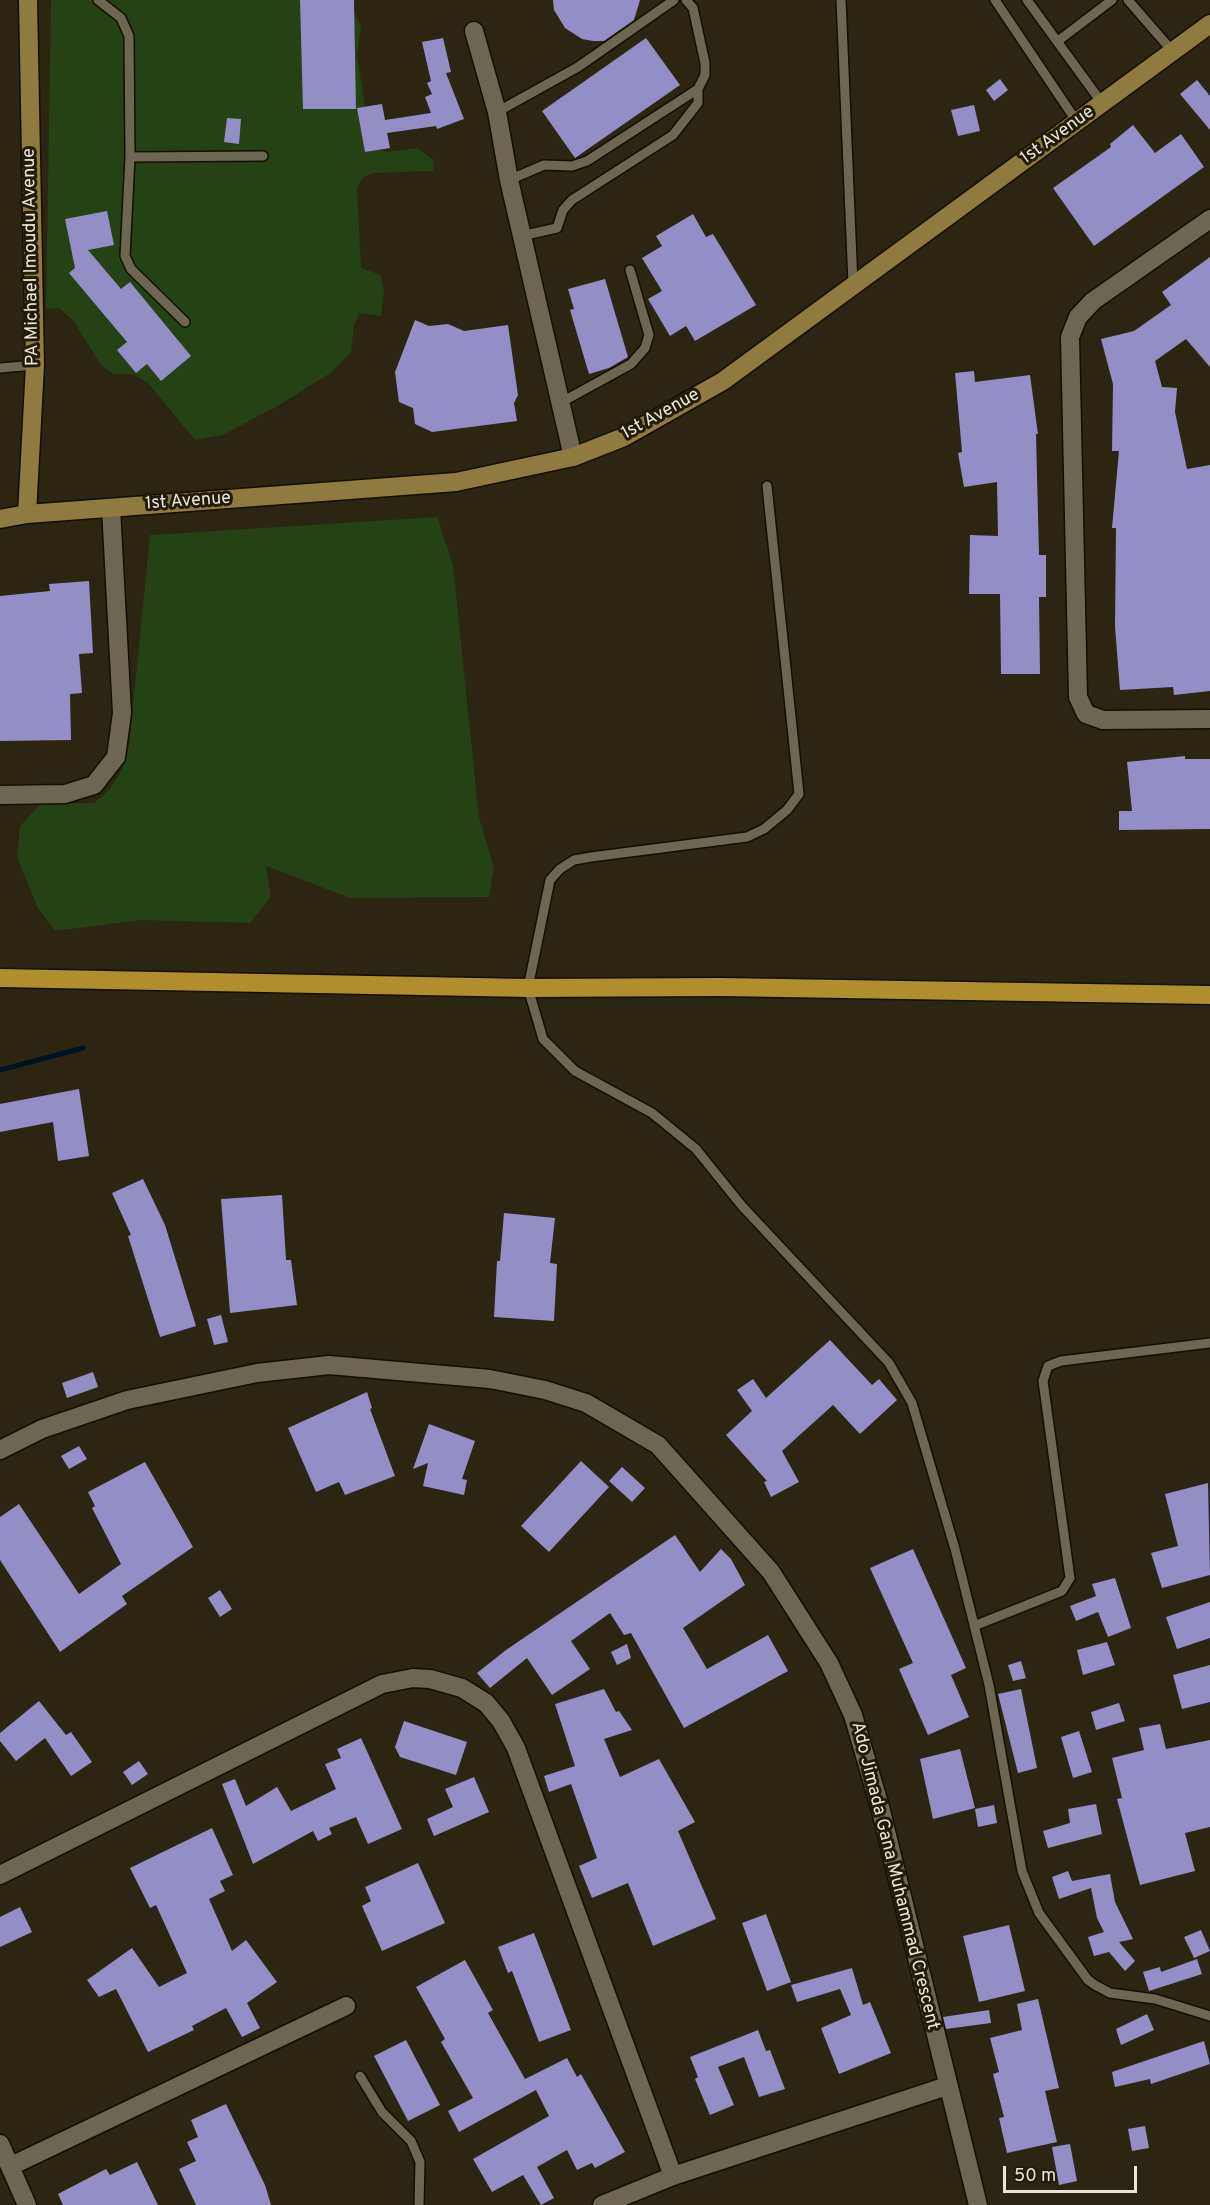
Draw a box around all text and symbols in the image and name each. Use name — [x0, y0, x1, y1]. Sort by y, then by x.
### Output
street label: 1st Avenue — [1017, 102, 1099, 170]
street label: PA Michael Imoudu Avenue — [19, 148, 45, 366]
street label: 1st Avenue — [618, 385, 704, 445]
street label: 1st Avenue — [144, 488, 232, 516]
street label: Ado Jimada Gana Muhammad Crescent — [845, 1720, 943, 2032]
scale bar — [1006, 2154, 1140, 2192]
text: 50 m — [1014, 2165, 1056, 2188]

